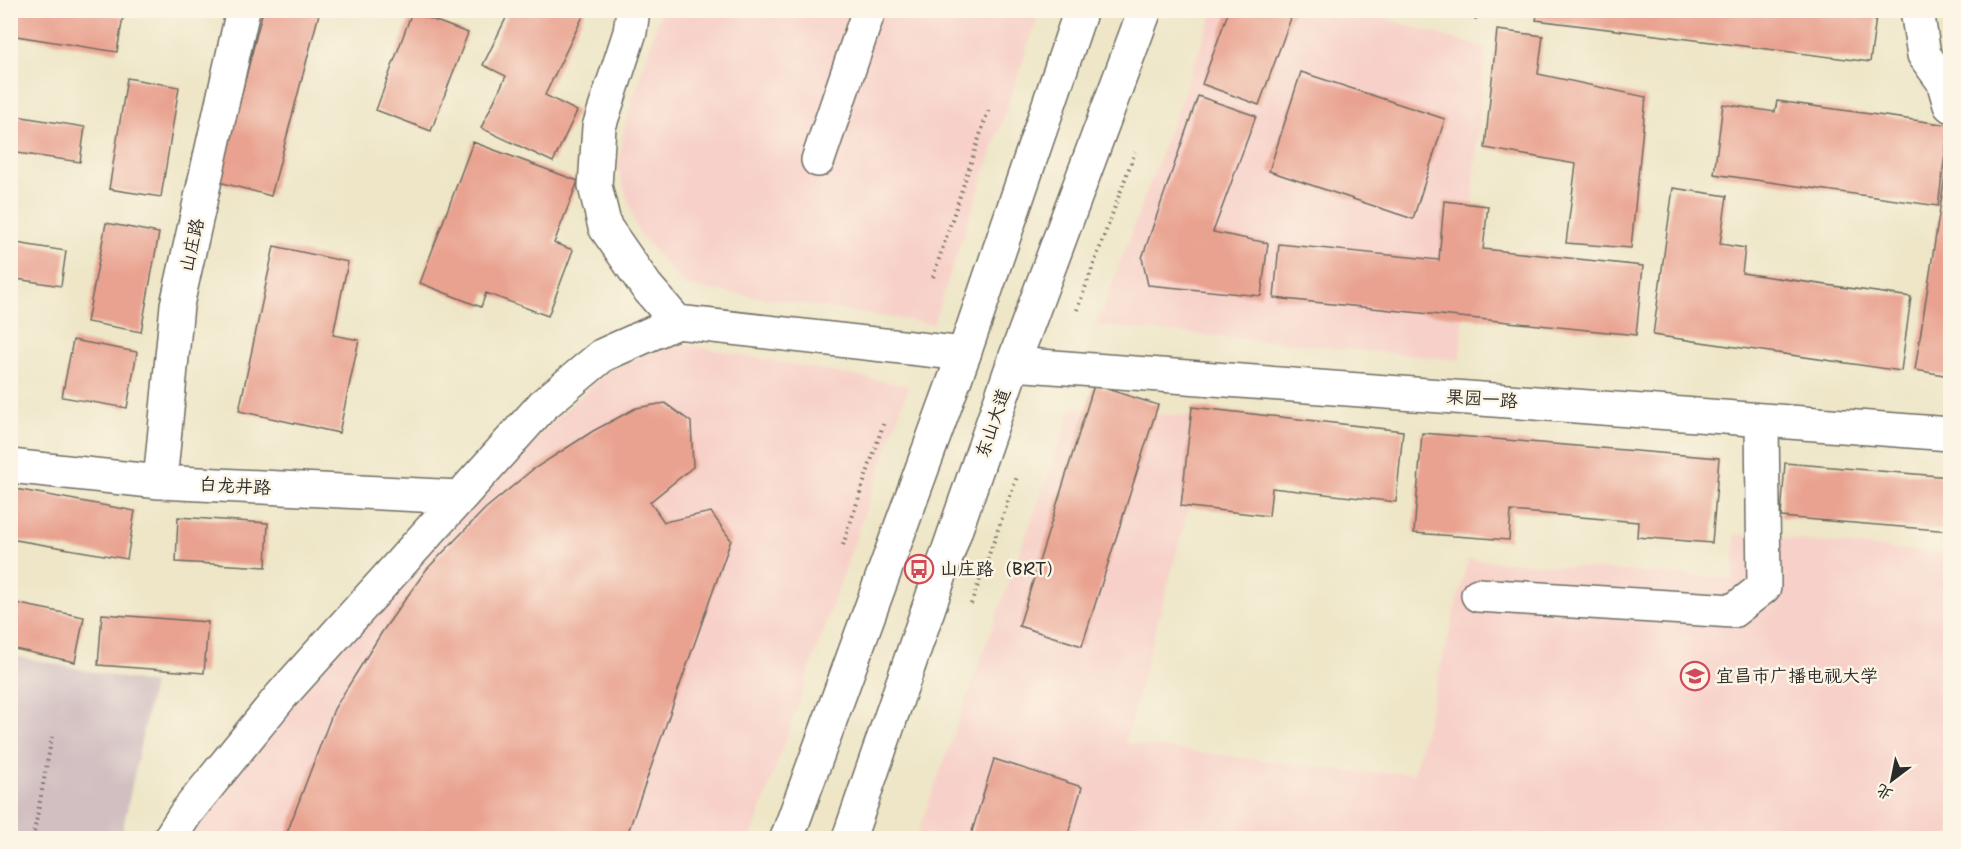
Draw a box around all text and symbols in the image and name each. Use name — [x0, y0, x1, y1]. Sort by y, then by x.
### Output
street label: 山庄路 — [174, 216, 210, 274]
street label: 东山大道 — [970, 385, 1016, 461]
street label: 果园一路 — [1445, 385, 1519, 413]
street label: 白龙井路 — [198, 472, 272, 500]
bus stop icon: 山庄路（BRT） — [903, 553, 935, 585]
place label: 山庄路（BRT） — [940, 557, 1064, 581]
school or university icon: 宜昌市广播电视大学 — [1679, 660, 1711, 692]
place label: 宜昌市广播电视大学 — [1716, 664, 1878, 688]
north arrow — [1862, 750, 1922, 810]
text: 北 — [1872, 779, 1897, 805]

